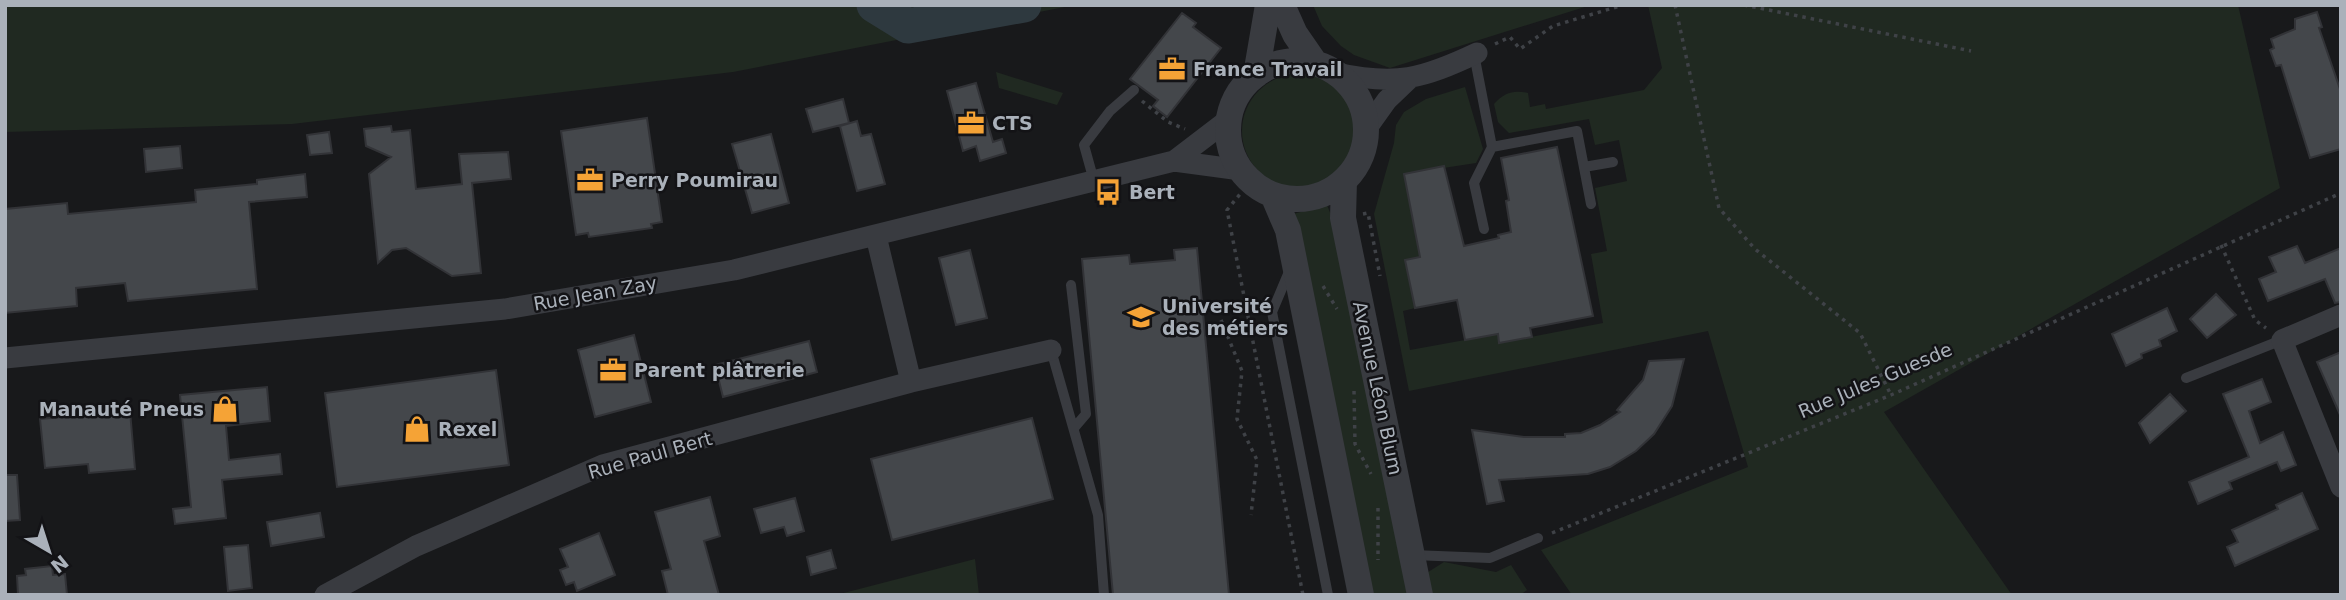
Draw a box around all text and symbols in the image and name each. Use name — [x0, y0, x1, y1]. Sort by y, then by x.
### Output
office icon: France Travail — [1157, 54, 1187, 84]
place label: France Travail — [1193, 58, 1343, 80]
office icon: CTS — [956, 108, 986, 138]
place label: CTS — [992, 112, 1033, 134]
office icon: Perry Poumirau — [575, 165, 605, 195]
place label: Perry Poumirau — [611, 169, 778, 191]
bus stop icon: Bert — [1093, 177, 1123, 207]
place label: Bert — [1129, 181, 1175, 203]
street label: Rue Jean Zay — [532, 271, 658, 315]
place label: Université des métiers — [1162, 295, 1288, 339]
street label: Avenue Léon Blum — [1349, 299, 1407, 477]
school or university icon: Université des métiers — [1126, 302, 1156, 332]
street label: Rue Jules Guesde — [1795, 338, 1955, 422]
office icon: Parent plâtrerie — [598, 355, 628, 385]
place label: Parent plâtrerie — [634, 359, 805, 381]
shop icon: Manauté Pneus — [210, 394, 240, 424]
place label: Manauté Pneus — [39, 398, 204, 420]
shop icon: Rexel — [402, 414, 432, 444]
place label: Rexel — [438, 418, 497, 440]
street label: Rue Paul Bert — [586, 427, 714, 483]
north arrow — [14, 516, 84, 586]
text: N — [47, 551, 73, 578]

